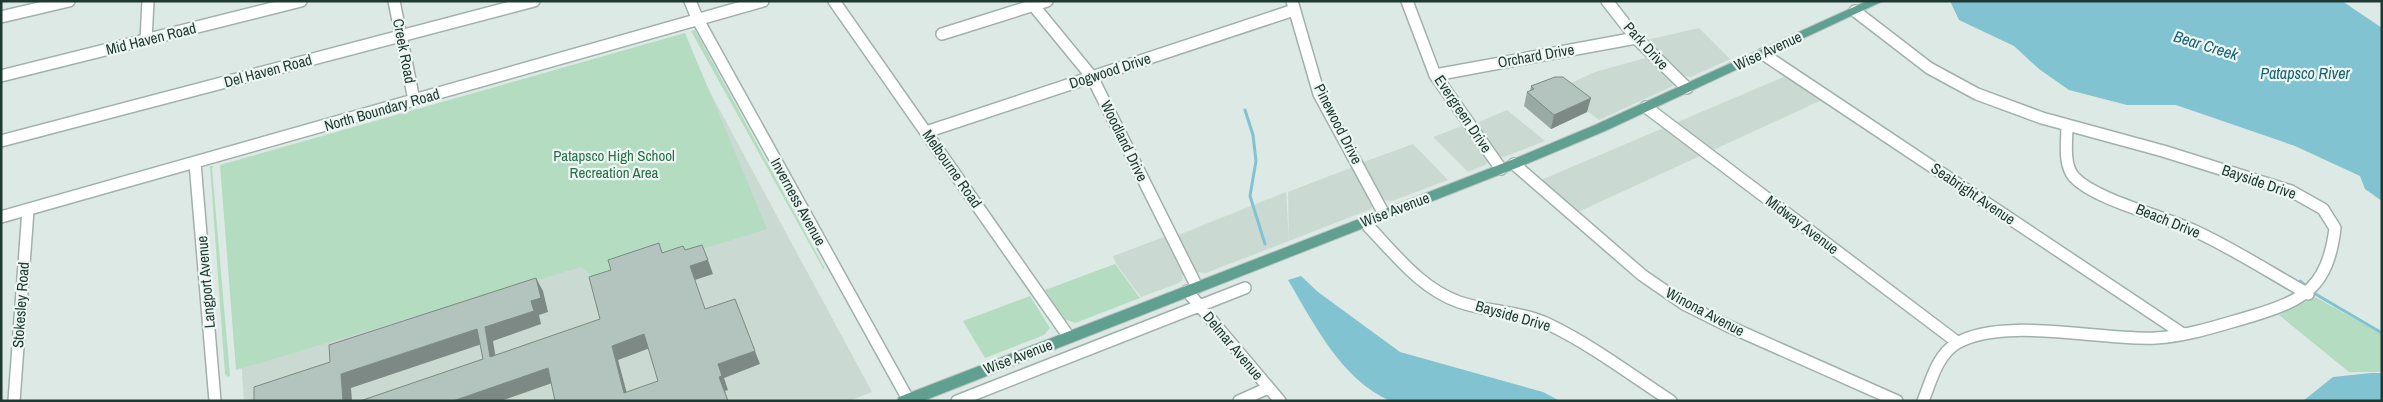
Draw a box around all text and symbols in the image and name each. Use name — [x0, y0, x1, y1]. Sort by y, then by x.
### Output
street label: Mid Haven Road — [104, 17, 198, 60]
street label: Creek Road — [388, 17, 421, 85]
street label: Park Drive — [1619, 17, 1674, 74]
water label: Bear Creek — [2171, 25, 2241, 65]
street label: Wise Avenue — [1731, 26, 1805, 75]
street label: Orchard Drive — [1496, 38, 1576, 73]
street label: Dogwood Drive — [1066, 47, 1154, 94]
street label: Del Haven Road — [222, 49, 314, 92]
water label: Patapsco River — [2260, 62, 2350, 84]
street label: Evergreen Drive — [1430, 71, 1497, 157]
street label: Pinewood Drive — [1309, 80, 1368, 168]
street label: North Boundary Road — [322, 83, 442, 136]
street label: Woodland Drive — [1096, 97, 1153, 185]
street label: Melbourne Road — [918, 125, 987, 212]
park label: Patapsco High School Recreation Area — [553, 145, 675, 183]
street label: Inverness Avenue — [766, 154, 831, 250]
street label: Seabright Avenue — [1927, 158, 2020, 230]
street label: Bayside Drive — [2219, 159, 2299, 204]
street label: Wise Avenue — [1357, 187, 1432, 232]
street label: Midway Avenue — [1761, 190, 1843, 259]
street label: Beach Drive — [2133, 198, 2204, 243]
street label: Langport Avenue — [191, 235, 220, 329]
street label: Stokesley Road — [7, 261, 34, 349]
street label: Winona Avenue — [1662, 282, 1749, 341]
street label: Bayside Drive — [1473, 295, 1553, 336]
street label: Delmar Avenue — [1198, 307, 1268, 385]
street label: Wise Avenue — [980, 334, 1055, 379]

